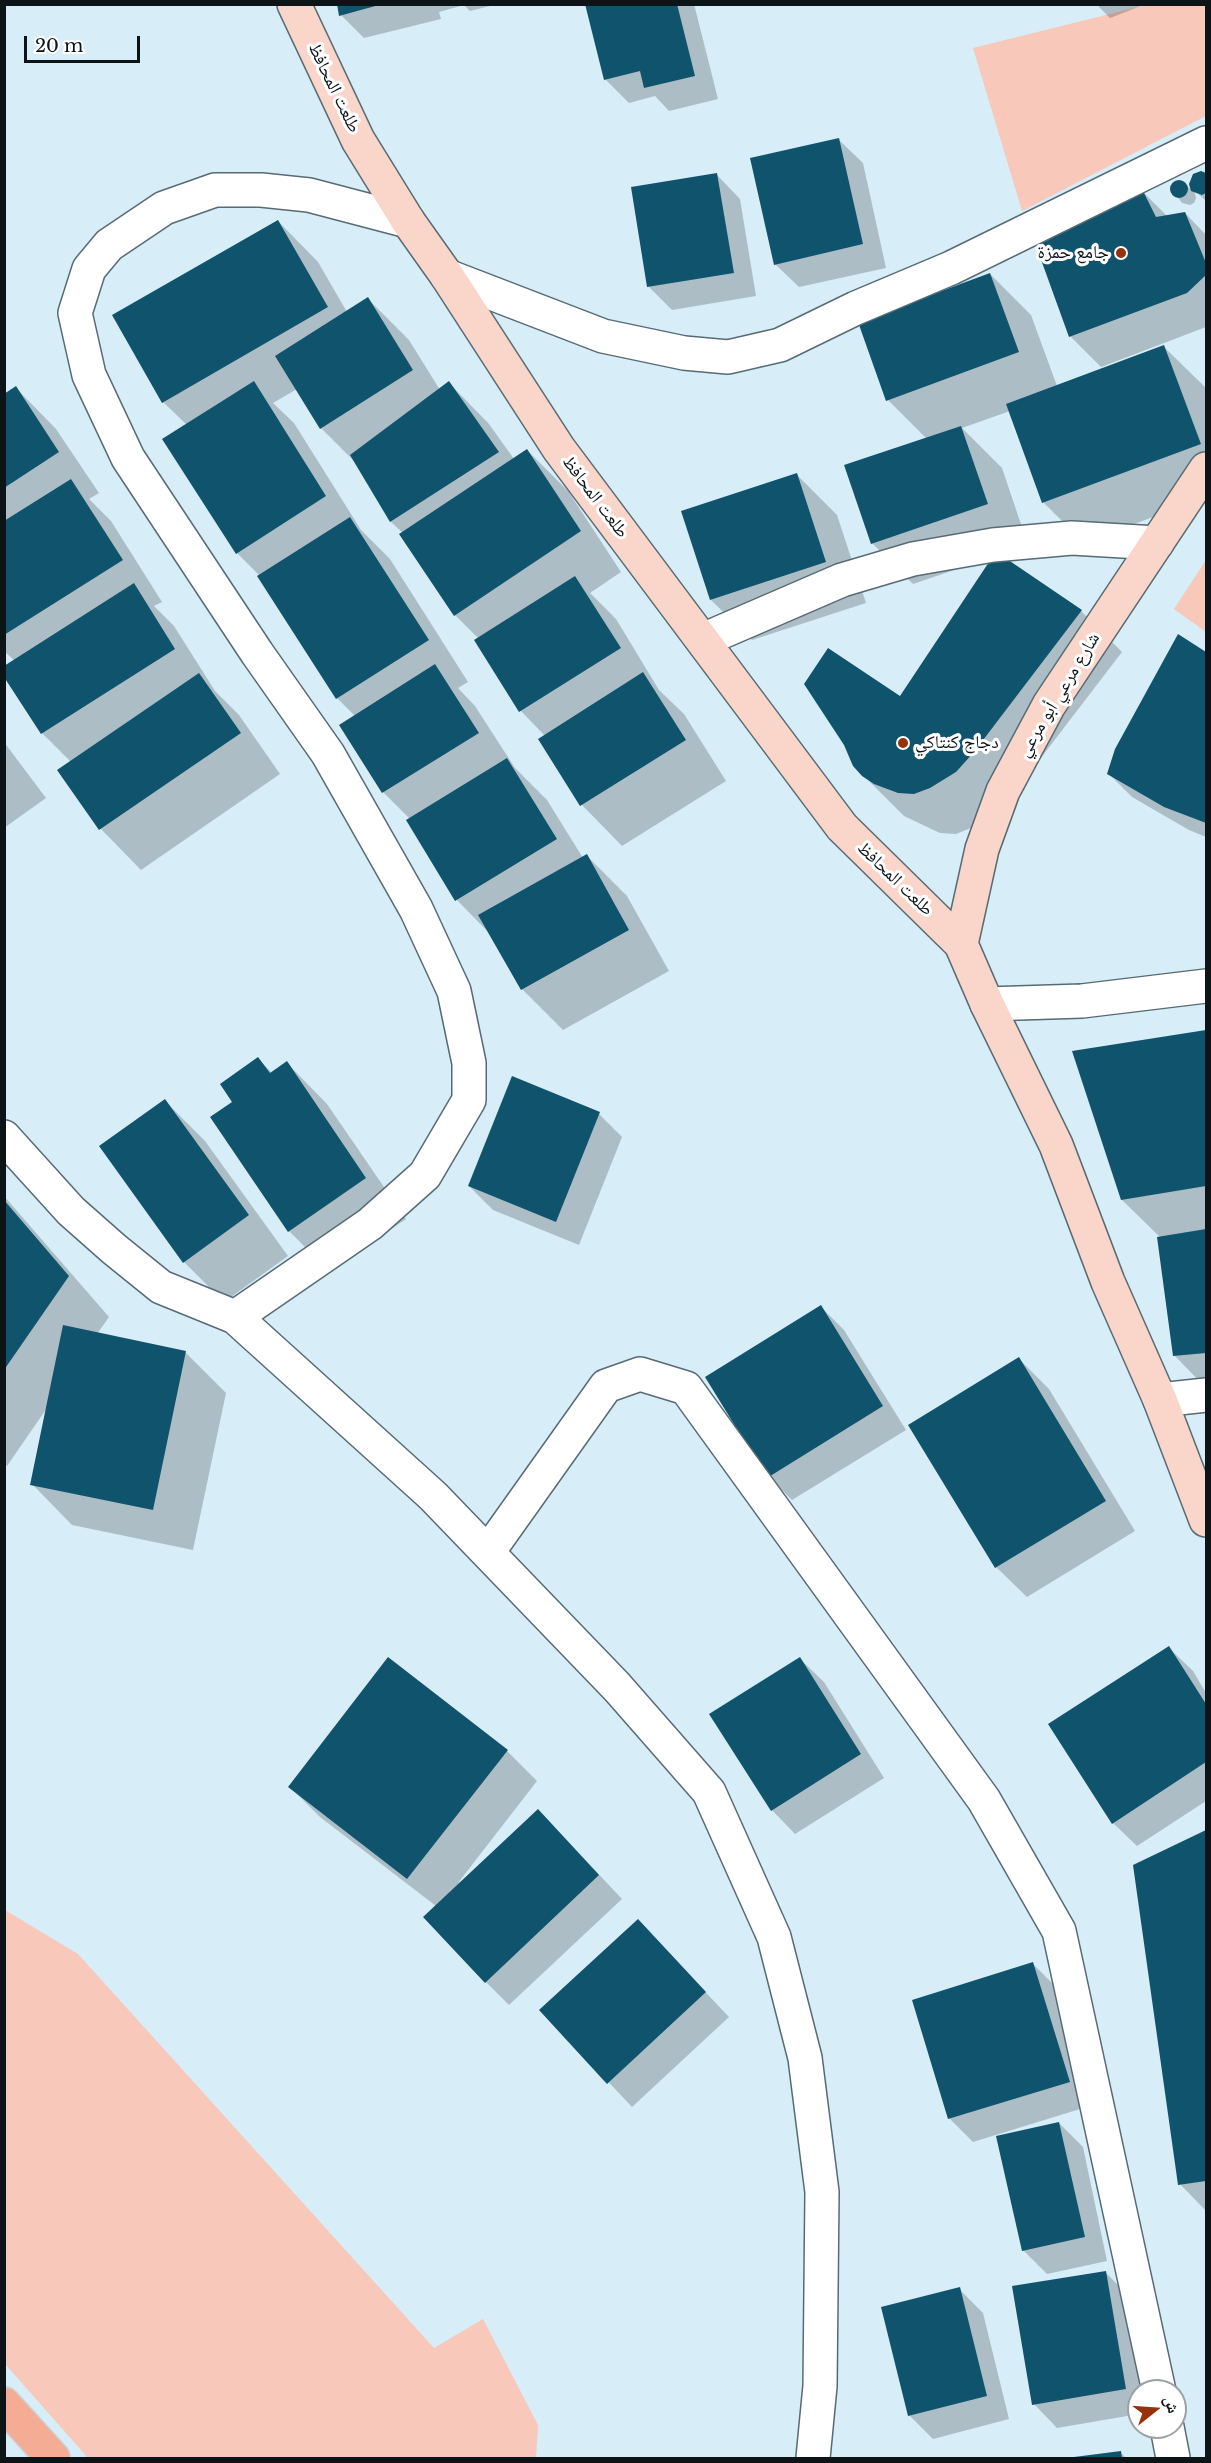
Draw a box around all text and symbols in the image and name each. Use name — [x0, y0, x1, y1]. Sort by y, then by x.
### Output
scale bar — [27, 24, 142, 62]
text: 20 m — [35, 35, 83, 57]
street label: طلعت المحافظ — [303, 40, 365, 136]
place label: جامع حمزة — [1038, 242, 1109, 264]
marker: جامع حمزة — [1114, 246, 1128, 260]
street label: طلعت المحافظ — [557, 452, 633, 542]
street label: شارع مرعي أبو مرعي — [1013, 629, 1105, 761]
place label: دجاج كنتاكي — [915, 732, 999, 754]
marker: دجاج كنتاكي — [896, 736, 910, 750]
street label: طلعت المحافظ — [853, 837, 937, 921]
north arrow — [1127, 2379, 1187, 2439]
text: ش — [1160, 2393, 1184, 2415]

